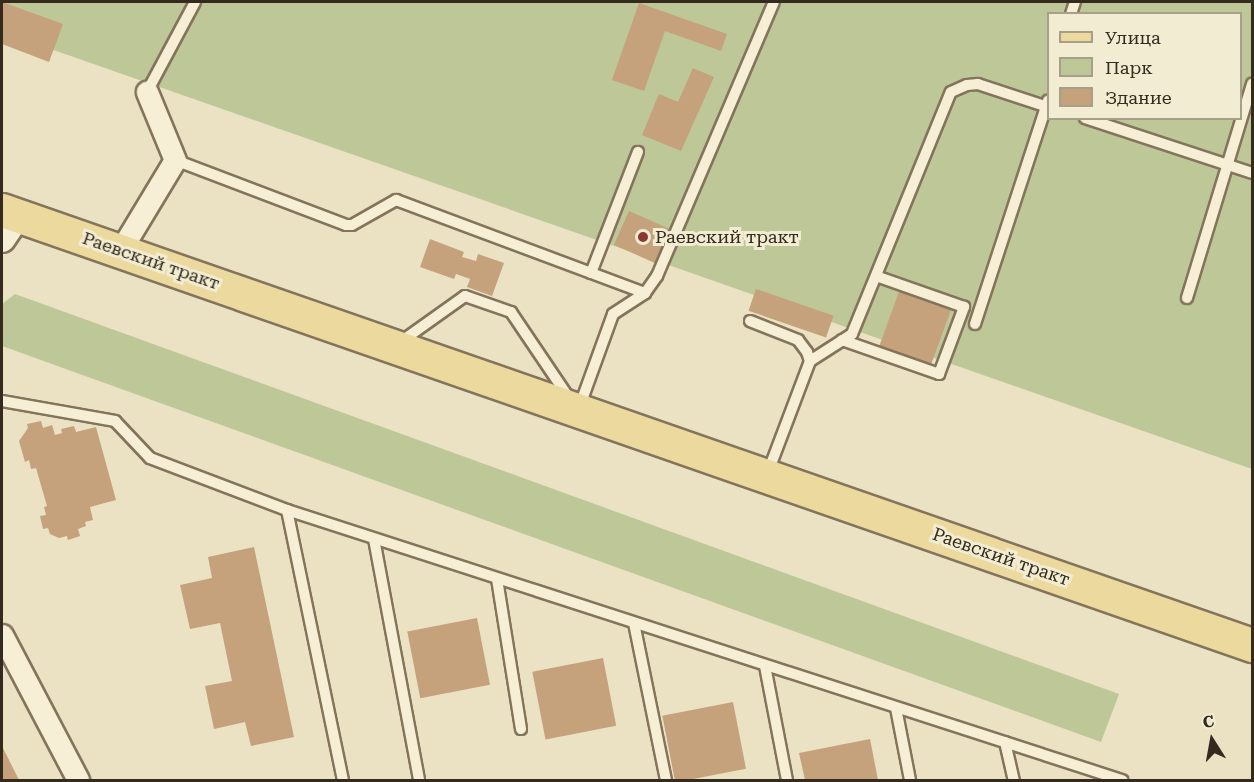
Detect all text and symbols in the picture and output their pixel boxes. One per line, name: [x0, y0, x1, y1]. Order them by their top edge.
legend: [1047, 12, 1242, 120]
text: Улица: [1105, 27, 1161, 48]
text: Парк: [1105, 57, 1153, 78]
text: Здание: [1105, 87, 1172, 108]
place label: Раевский тракт: [655, 226, 799, 248]
street label: Раевский тракт: [80, 227, 222, 295]
marker: Раевский тракт: [636, 230, 650, 244]
street label: Раевский тракт: [930, 523, 1072, 591]
north arrow: [1182, 710, 1242, 770]
text: С: [1201, 711, 1216, 732]

